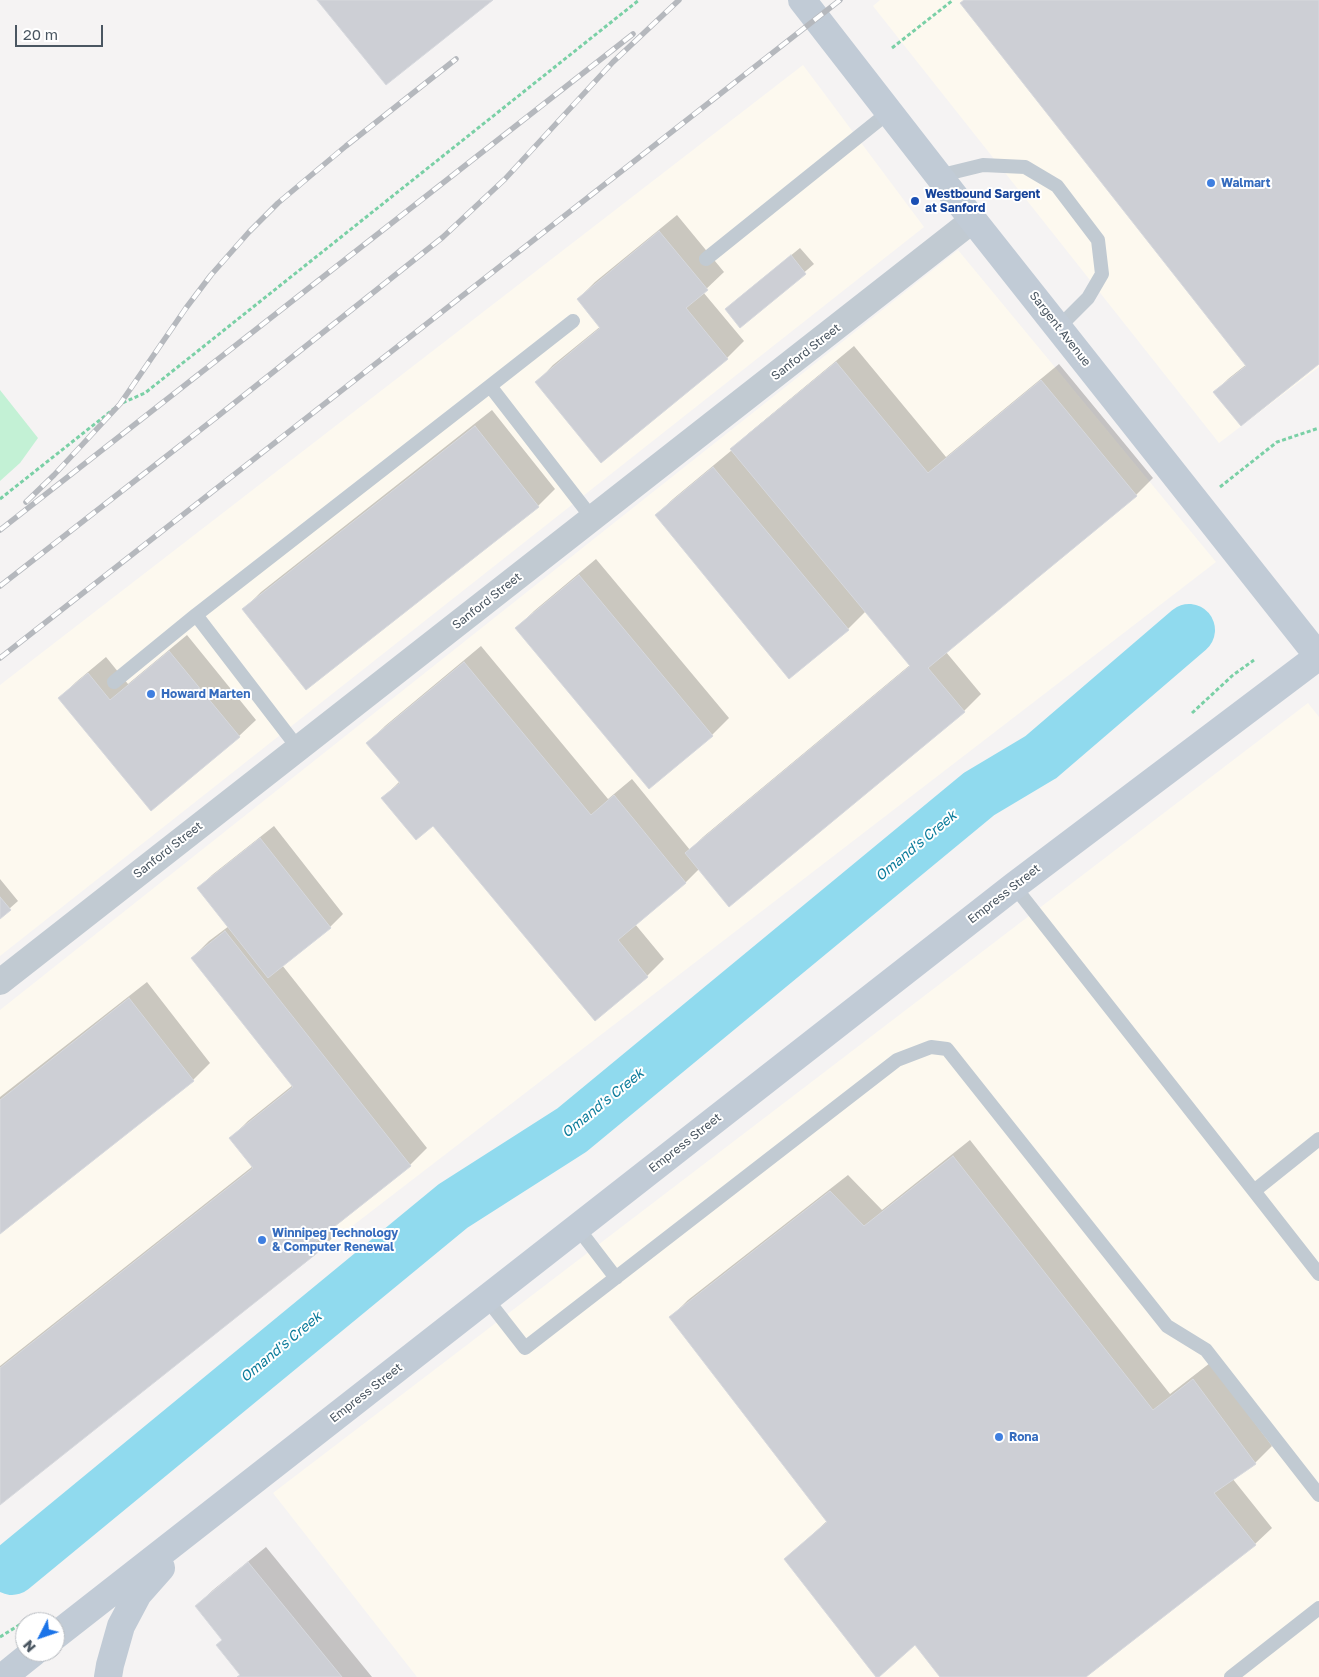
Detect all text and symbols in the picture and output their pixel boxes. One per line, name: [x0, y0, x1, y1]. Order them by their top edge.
scale bar: [18, 15, 105, 47]
text: 20 m: [23, 25, 58, 43]
place label: Walmart: [1221, 176, 1271, 190]
marker: Walmart: [1205, 177, 1217, 189]
place label: Westbound Sargent at Sanford: [925, 187, 1040, 215]
marker: Westbound Sargent at Sanford: [909, 195, 921, 207]
street label: Sargent Avenue: [1026, 289, 1094, 369]
street label: Sanford Street: [769, 321, 843, 383]
street label: Sanford Street: [450, 570, 524, 632]
place label: Howard Marten: [161, 687, 250, 701]
marker: Howard Marten: [145, 688, 157, 700]
water label: Omand's Creek: [872, 807, 960, 885]
street label: Sanford Street: [131, 819, 205, 881]
street label: Empress Street: [965, 861, 1043, 927]
water label: Omand's Creek: [559, 1065, 647, 1141]
street label: Empress Street: [646, 1110, 724, 1176]
place label: Winnipeg Technology & Computer Renewal: [272, 1226, 398, 1254]
marker: Winnipeg Technology & Computer Renewal: [256, 1234, 268, 1246]
water label: Omand's Creek: [237, 1308, 325, 1386]
street label: Empress Street: [327, 1360, 405, 1426]
place label: Rona: [1009, 1430, 1039, 1444]
marker: Rona: [993, 1431, 1005, 1443]
north arrow: [15, 1612, 65, 1662]
text: N: [19, 1637, 39, 1656]

